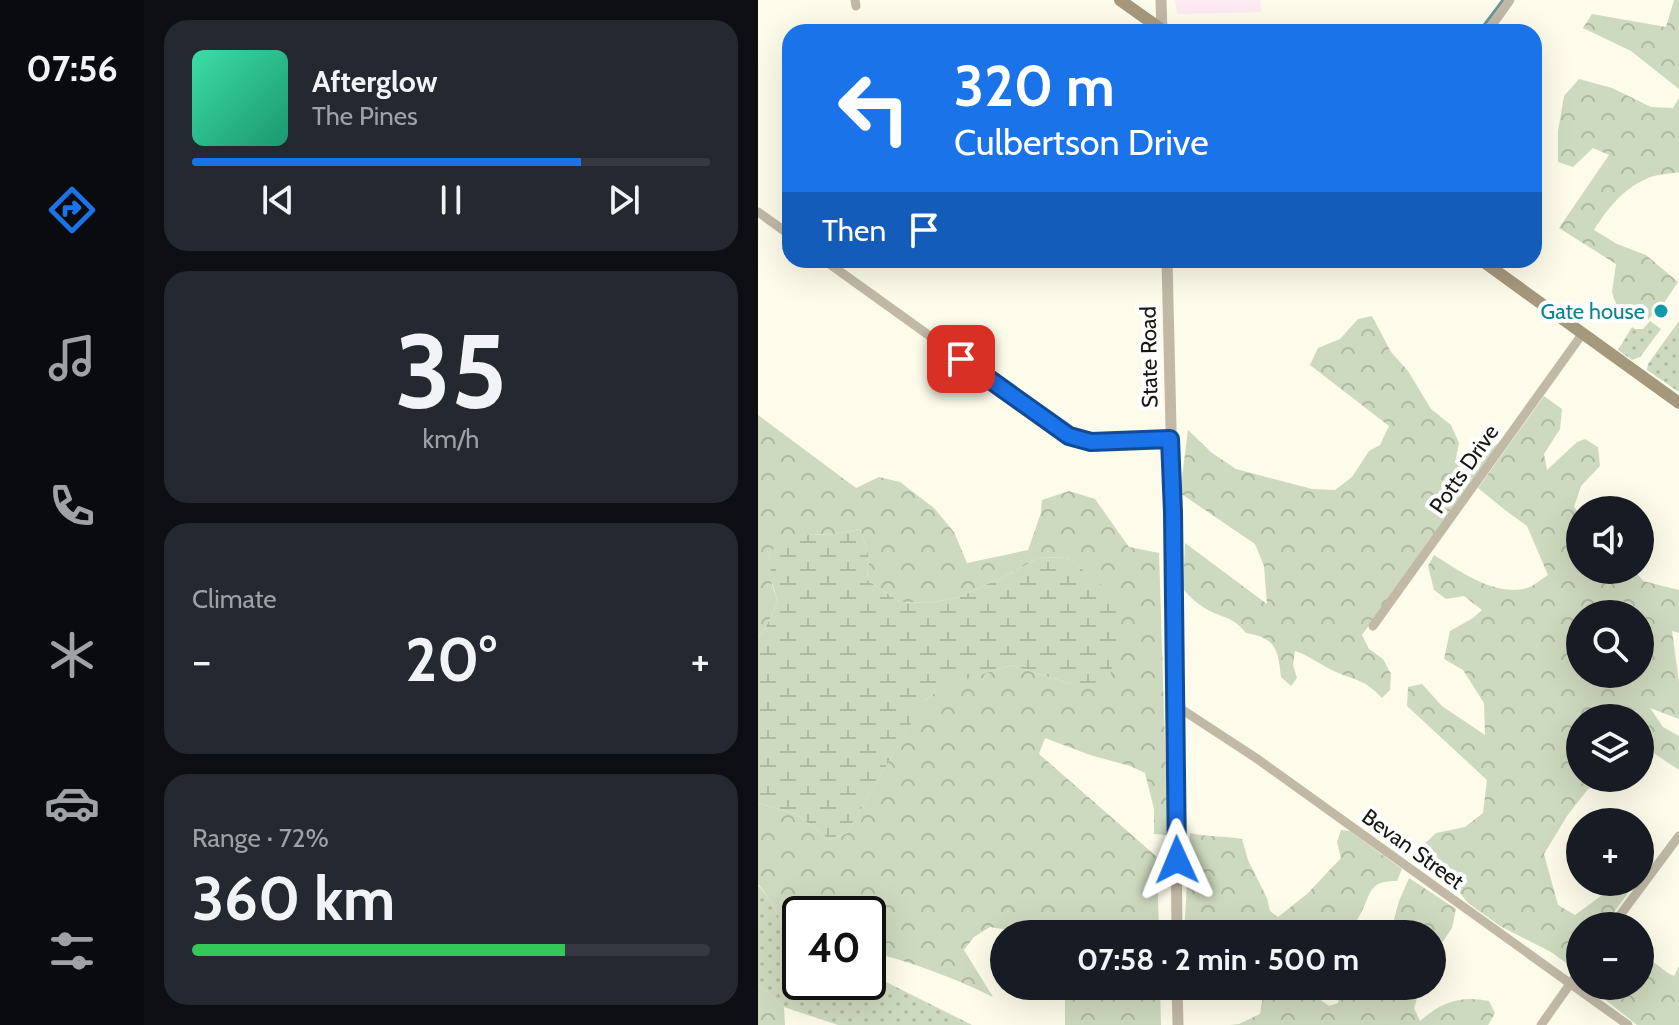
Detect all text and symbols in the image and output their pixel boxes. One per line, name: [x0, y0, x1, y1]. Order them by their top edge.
text: 07:56: [26, 46, 118, 90]
text: 320 m: [954, 52, 1115, 120]
icon: left: [822, 56, 926, 160]
text: Afterglow: [312, 63, 438, 100]
text: The Pines: [312, 100, 418, 132]
text: Culbertson Drive: [954, 120, 1209, 164]
icon: previous: [256, 178, 300, 222]
icon: pause: [429, 178, 473, 222]
icon: next: [602, 178, 646, 222]
icon: directions: [44, 182, 100, 238]
icon: arrive: [902, 208, 946, 252]
text: Then: [822, 212, 886, 249]
place label: Gate house: [1540, 298, 1645, 325]
marker: Gate house: [1652, 302, 1670, 320]
street label: State Road: [1135, 306, 1163, 408]
text: 35: [395, 308, 507, 434]
pin: [927, 325, 995, 393]
icon: music: [44, 330, 100, 386]
icon: arrive: [939, 337, 983, 381]
street label: Potts Drive: [1424, 419, 1504, 519]
text: km/h: [423, 423, 479, 455]
icon: phone: [44, 478, 100, 534]
map controls: [1566, 496, 1654, 1000]
button: sound: [1566, 496, 1654, 584]
text: Climate: [192, 583, 277, 615]
button: search: [1566, 600, 1654, 688]
text: 20°: [405, 623, 497, 696]
icon: climate: [44, 627, 100, 683]
text: −: [192, 634, 211, 687]
text: +: [691, 634, 710, 687]
button: layers: [1566, 704, 1654, 792]
icon: car: [44, 775, 100, 831]
street label: Bevan Street: [1357, 803, 1470, 895]
button: +: [1566, 808, 1654, 896]
position arrow: [1135, 818, 1219, 902]
text: Range · 72%: [192, 822, 329, 854]
text: 360 km: [192, 862, 395, 935]
speed limit sign: 40: [782, 896, 886, 1000]
button: −: [1566, 912, 1654, 1000]
icon: filters: [44, 923, 100, 979]
text: 07:58 · 2 min · 500 m: [1077, 941, 1359, 978]

